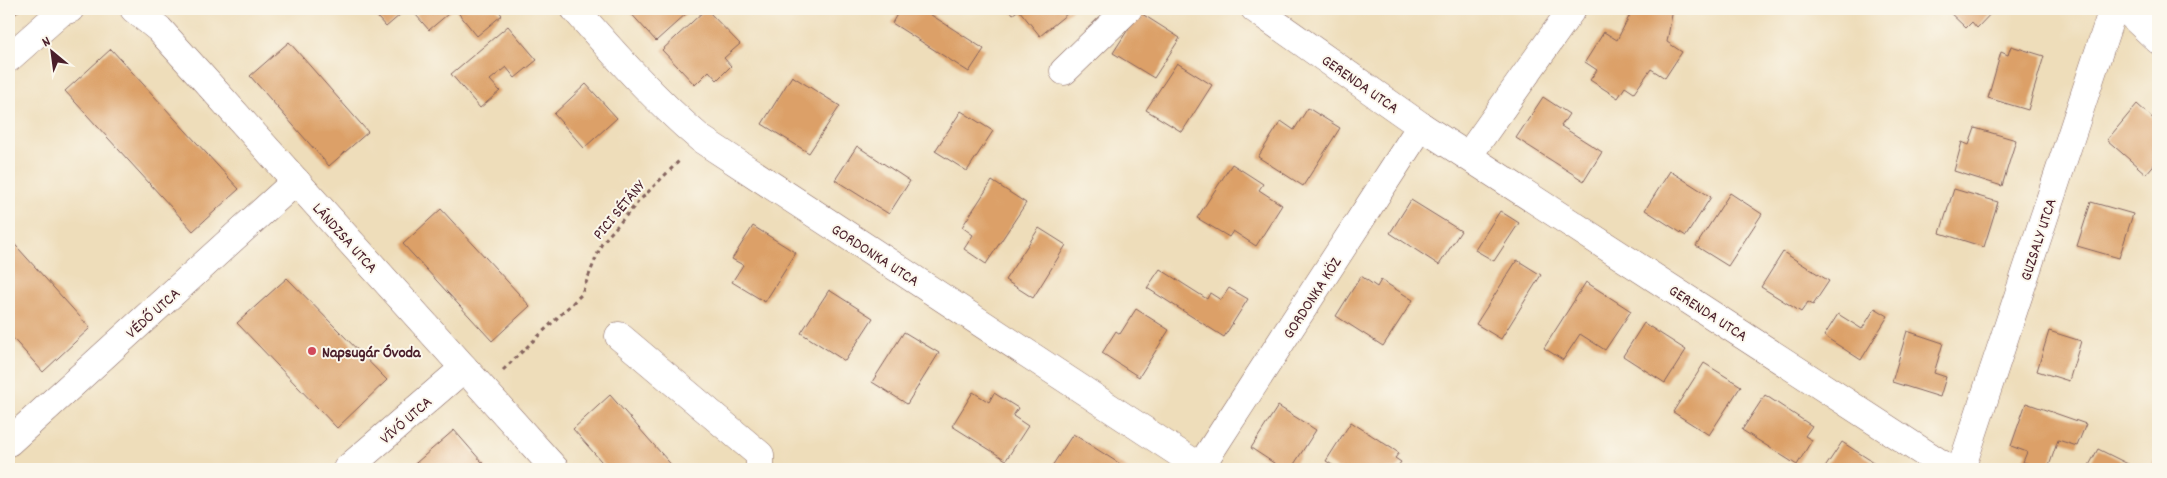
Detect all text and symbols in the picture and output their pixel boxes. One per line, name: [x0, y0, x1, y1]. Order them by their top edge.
north arrow: [28, 28, 78, 78]
text: N: [39, 32, 55, 53]
street label: GERENDA UTCA: [1316, 50, 1403, 120]
street label: PICI SÉTÁNY: [588, 175, 652, 245]
street label: GUZSALY UTCA: [2015, 195, 2064, 284]
street label: LÁNDZSA UTCA: [306, 198, 382, 279]
street label: GORDONKA UTCA: [826, 219, 923, 293]
street label: GORDONKA KÖZ: [1278, 253, 1348, 344]
street label: GERENDA UTCA: [1664, 280, 1752, 348]
street label: VÉDŐ UTCA: [121, 283, 186, 345]
place label: Napsugár Óvoda: [322, 342, 422, 365]
marker: Napsugár Óvoda: [306, 345, 318, 357]
street label: VÍVÓ UTCA: [375, 391, 438, 450]

